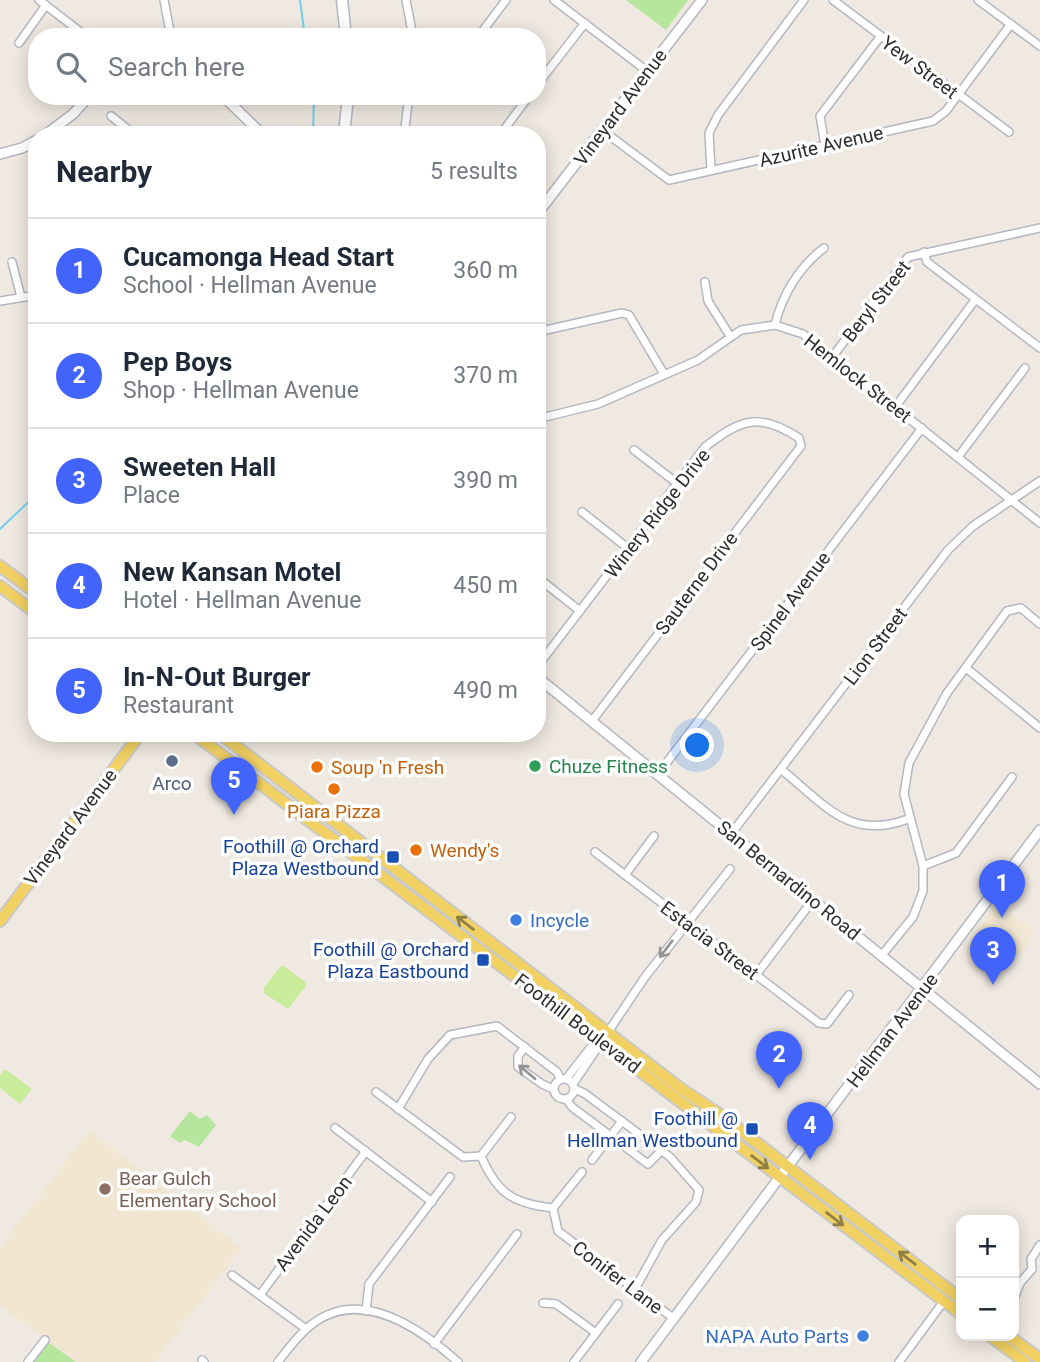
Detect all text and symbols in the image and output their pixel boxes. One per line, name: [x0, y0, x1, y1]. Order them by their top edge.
search box: [28, 28, 546, 105]
street label: Yew Street: [877, 31, 963, 104]
street label: Vineyard Avenue: [569, 44, 672, 170]
icon: search: [52, 48, 90, 86]
text: Search here: [108, 52, 245, 82]
street label: Azurite Avenue: [757, 121, 885, 172]
text: Nearby: [56, 154, 152, 189]
text: 5 results: [430, 158, 518, 185]
text: Cucamonga Head Start: [123, 242, 394, 272]
street label: Beryl Street: [837, 256, 915, 347]
text: 1: [72, 257, 86, 284]
text: 360 m: [453, 257, 518, 284]
text: School · Hellman Avenue: [123, 272, 377, 299]
street label: Hemlock Street: [799, 329, 916, 428]
text: Pep Boys: [123, 347, 232, 377]
text: 2: [72, 362, 86, 389]
text: 370 m: [453, 362, 518, 389]
text: Shop · Hellman Avenue: [123, 377, 359, 404]
street label: Winery Ridge Drive: [600, 444, 715, 582]
text: Sweeten Hall: [123, 452, 276, 482]
text: 3: [72, 467, 86, 494]
text: 390 m: [453, 467, 518, 494]
text: Place: [123, 482, 180, 509]
street label: Sauterne Drive: [650, 527, 743, 639]
street label: Spinel Avenue: [746, 547, 835, 656]
text: New Kansan Motel: [123, 557, 341, 587]
text: 4: [72, 572, 86, 599]
text: 450 m: [453, 572, 518, 599]
text: Hotel · Hellman Avenue: [123, 587, 361, 614]
street label: Lion Street: [839, 603, 912, 690]
text: In-N-Out Burger: [123, 662, 311, 692]
text: 5: [72, 677, 86, 704]
text: 490 m: [453, 677, 518, 704]
text: Restaurant: [123, 692, 234, 719]
your location: [680, 728, 714, 762]
marker: Arco: [164, 753, 180, 769]
place label: Chuze Fitness: [549, 755, 668, 778]
place label: Soup 'n Fresh: [331, 756, 444, 779]
pin: 5: [211, 757, 257, 815]
marker: Chuze Fitness: [527, 758, 543, 774]
marker: Soup 'n Fresh: [309, 759, 325, 775]
street label: Vineyard Avenue: [19, 764, 122, 890]
place label: Arco: [152, 772, 192, 795]
marker: Piara Pizza: [326, 781, 342, 797]
place label: Piara Pizza: [287, 800, 381, 823]
street label: San Bernardino Road: [713, 816, 865, 945]
place label: Foothill @ Orchard Plaza Westbound: [223, 835, 379, 880]
place label: Wendy's: [430, 839, 499, 862]
marker: Wendy's: [408, 842, 424, 858]
marker: Foothill @ Orchard Plaza Westbound: [385, 849, 401, 865]
pin: 1: [979, 860, 1025, 918]
street label: Estacia Street: [656, 896, 763, 985]
place label: Incycle: [530, 909, 589, 932]
marker: Incycle: [508, 912, 524, 928]
one-way arrow: [456, 915, 475, 930]
pin: 3: [970, 927, 1016, 985]
place label: Foothill @ Orchard Plaza Eastbound: [313, 938, 469, 983]
one-way arrow: [658, 940, 673, 958]
marker: Foothill @ Orchard Plaza Eastbound: [475, 952, 491, 968]
street label: Foothill Boulevard: [510, 969, 645, 1078]
street label: Hellman Avenue: [842, 969, 943, 1092]
pin: 2: [756, 1031, 802, 1089]
one-way arrow: [518, 1064, 536, 1080]
pin: 4: [787, 1102, 833, 1160]
place label: Foothill @ Hellman Westbound: [567, 1107, 738, 1152]
marker: Foothill @ Hellman Westbound: [744, 1121, 760, 1137]
one-way arrow: [750, 1155, 769, 1169]
place label: Bear Gulch Elementary School: [119, 1167, 277, 1212]
street label: Avenida Leon: [270, 1171, 357, 1276]
marker: Bear Gulch Elementary School: [97, 1181, 113, 1197]
one-way arrow: [825, 1211, 843, 1226]
map controls: [956, 1215, 1019, 1341]
button: +: [956, 1215, 1019, 1278]
street label: Conifer Lane: [568, 1236, 667, 1319]
one-way arrow: [898, 1251, 917, 1265]
button: −: [956, 1278, 1019, 1341]
place label: NAPA Auto Parts: [706, 1325, 849, 1348]
marker: NAPA Auto Parts: [855, 1328, 871, 1344]

